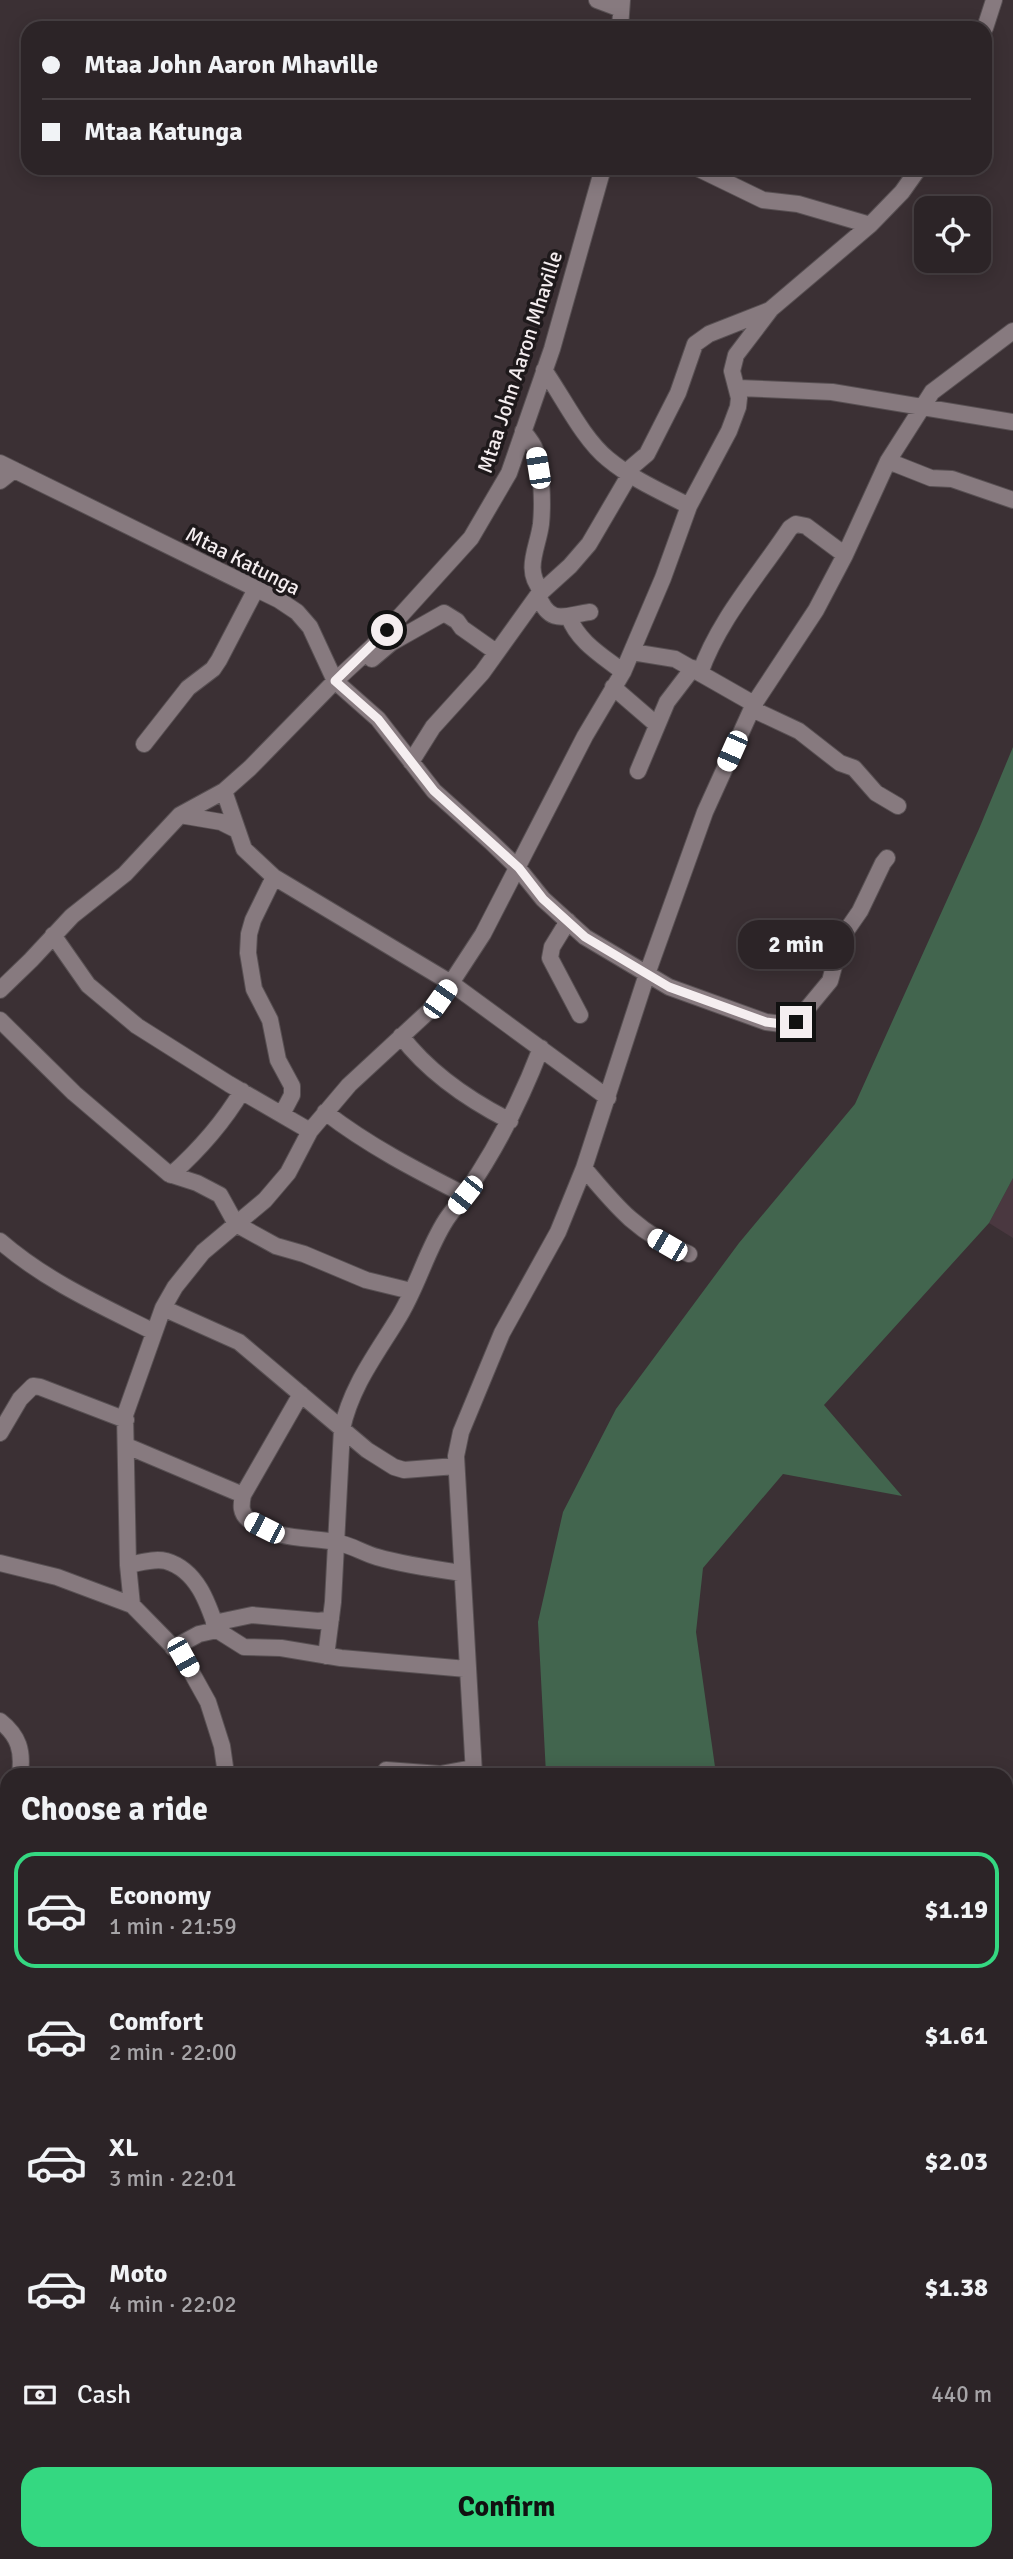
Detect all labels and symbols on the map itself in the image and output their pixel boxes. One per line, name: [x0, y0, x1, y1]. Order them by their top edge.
street label: Mtaa John Aaron Mhaville: [472, 248, 568, 476]
car: [525, 446, 552, 490]
street label: Mtaa Katunga: [181, 521, 305, 601]
route start: [371, 614, 403, 646]
car: [714, 728, 751, 774]
callout: 2 min: [738, 920, 854, 970]
car: [420, 976, 461, 1022]
route end: [780, 1006, 812, 1038]
car: [444, 1172, 487, 1218]
car: [644, 1225, 691, 1265]
car: [241, 1509, 288, 1547]
car: [164, 1634, 203, 1680]

